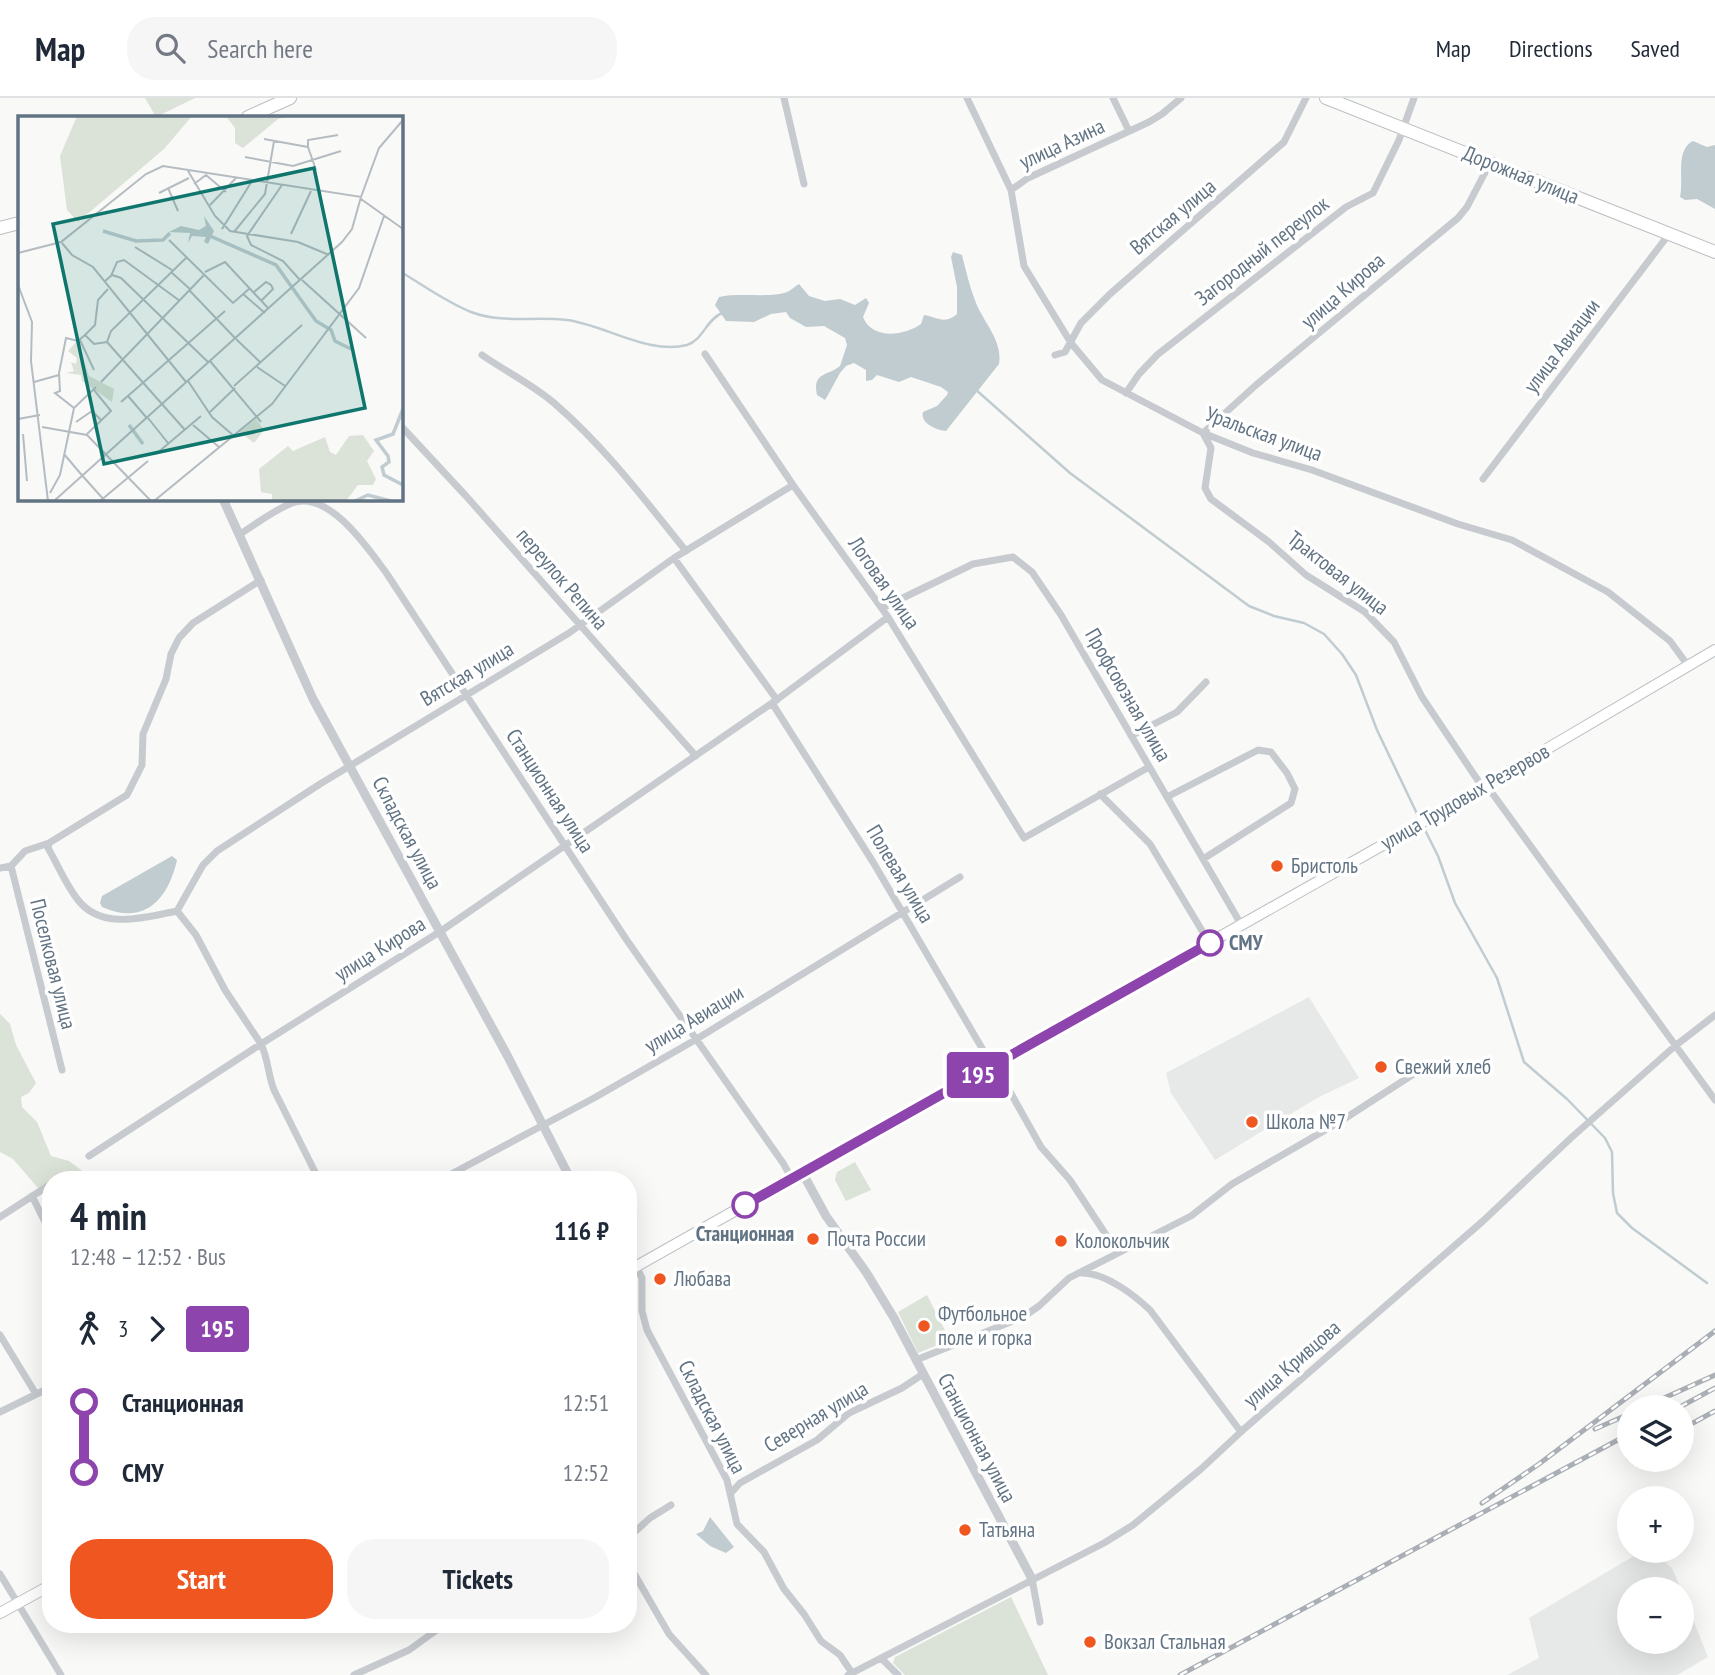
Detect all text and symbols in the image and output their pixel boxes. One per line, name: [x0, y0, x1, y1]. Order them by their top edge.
search box: [127, 17, 617, 80]
text: Map: [35, 27, 85, 70]
icon: search: [151, 29, 189, 67]
text: Search here: [207, 32, 313, 65]
text: Map: [1436, 33, 1471, 64]
text: Directions: [1509, 33, 1593, 64]
text: Saved: [1631, 33, 1680, 64]
street label: улица Азина: [1015, 112, 1109, 175]
inset map: [18, 116, 402, 500]
street label: Дорожная улица: [1459, 139, 1583, 210]
street label: Вятская улица: [1124, 173, 1221, 260]
street label: Загородный переулок: [1189, 190, 1334, 311]
street label: улица Кирова: [1295, 247, 1390, 334]
street label: улица Авиации: [1518, 293, 1606, 398]
street label: Уральская улица: [1202, 400, 1326, 467]
street label: переулок Репина: [511, 522, 614, 635]
street label: Трактовая улица: [1282, 525, 1394, 621]
street label: Логовая улица: [842, 530, 926, 634]
street label: Профсоюзная улица: [1079, 623, 1178, 766]
street label: Вятская улица: [415, 635, 518, 712]
street label: Станционная улица: [500, 724, 601, 858]
street label: улица Трудовых Резервов: [1376, 737, 1554, 856]
street label: Складская улица: [366, 772, 448, 894]
street label: Полевая улица: [861, 820, 940, 928]
place label: Бристоль: [1291, 852, 1358, 879]
marker: Бристоль: [1269, 858, 1285, 874]
street label: Поселковая улица: [24, 896, 83, 1032]
street label: улица Кирова: [329, 910, 430, 987]
place label: СМУ: [1229, 929, 1264, 956]
marker: СМУ: [1197, 930, 1223, 956]
street label: улица Авиации: [639, 978, 748, 1059]
line badge: 195: [938, 1052, 1018, 1098]
place label: Свежий хлеб: [1395, 1053, 1491, 1080]
text: 195: [961, 1059, 995, 1090]
marker: Свежий хлеб: [1373, 1059, 1389, 1075]
place label: Школа №7: [1266, 1108, 1346, 1135]
marker: Школа №7: [1244, 1114, 1260, 1130]
text: 4 min: [70, 1191, 147, 1240]
marker: Станционная: [732, 1192, 758, 1218]
text: 116 ₽: [554, 1214, 609, 1247]
place label: Станционная: [696, 1220, 794, 1247]
place label: Почта России: [827, 1225, 926, 1252]
place label: Колокольчик: [1075, 1227, 1170, 1254]
marker: Почта России: [805, 1231, 821, 1247]
marker: Колокольчик: [1053, 1233, 1069, 1249]
text: 12:48 – 12:52 · Bus: [70, 1242, 226, 1271]
place label: Любава: [673, 1265, 731, 1292]
marker: Любава: [652, 1271, 668, 1287]
place label: Футбольное поле и горка: [938, 1300, 1032, 1351]
icon: walk: [70, 1310, 108, 1348]
icon: forward: [138, 1310, 176, 1348]
text: 195: [200, 1313, 235, 1344]
text: 3: [118, 1314, 128, 1343]
street label: улица Кривцова: [1238, 1314, 1346, 1413]
marker: Футбольное поле и горка: [916, 1318, 932, 1334]
street label: Складская улица: [672, 1355, 753, 1478]
street label: Станционная улица: [932, 1369, 1023, 1507]
street label: Северная улица: [759, 1375, 873, 1458]
text: Станционная: [122, 1386, 244, 1419]
text: 12:51: [563, 1388, 609, 1417]
map controls: [1617, 1395, 1694, 1654]
button: layers: [1617, 1395, 1694, 1472]
text: СМУ: [122, 1456, 164, 1489]
text: 12:52: [563, 1458, 609, 1487]
button: +: [1617, 1486, 1694, 1563]
place label: Татьяна: [979, 1516, 1035, 1543]
marker: Татьяна: [957, 1522, 973, 1538]
button: Start: [70, 1539, 333, 1619]
button: Tickets: [347, 1539, 609, 1619]
button: −: [1617, 1577, 1694, 1654]
place label: Вокзал Стальная: [1104, 1628, 1226, 1655]
marker: Вокзал Стальная: [1082, 1634, 1098, 1650]

